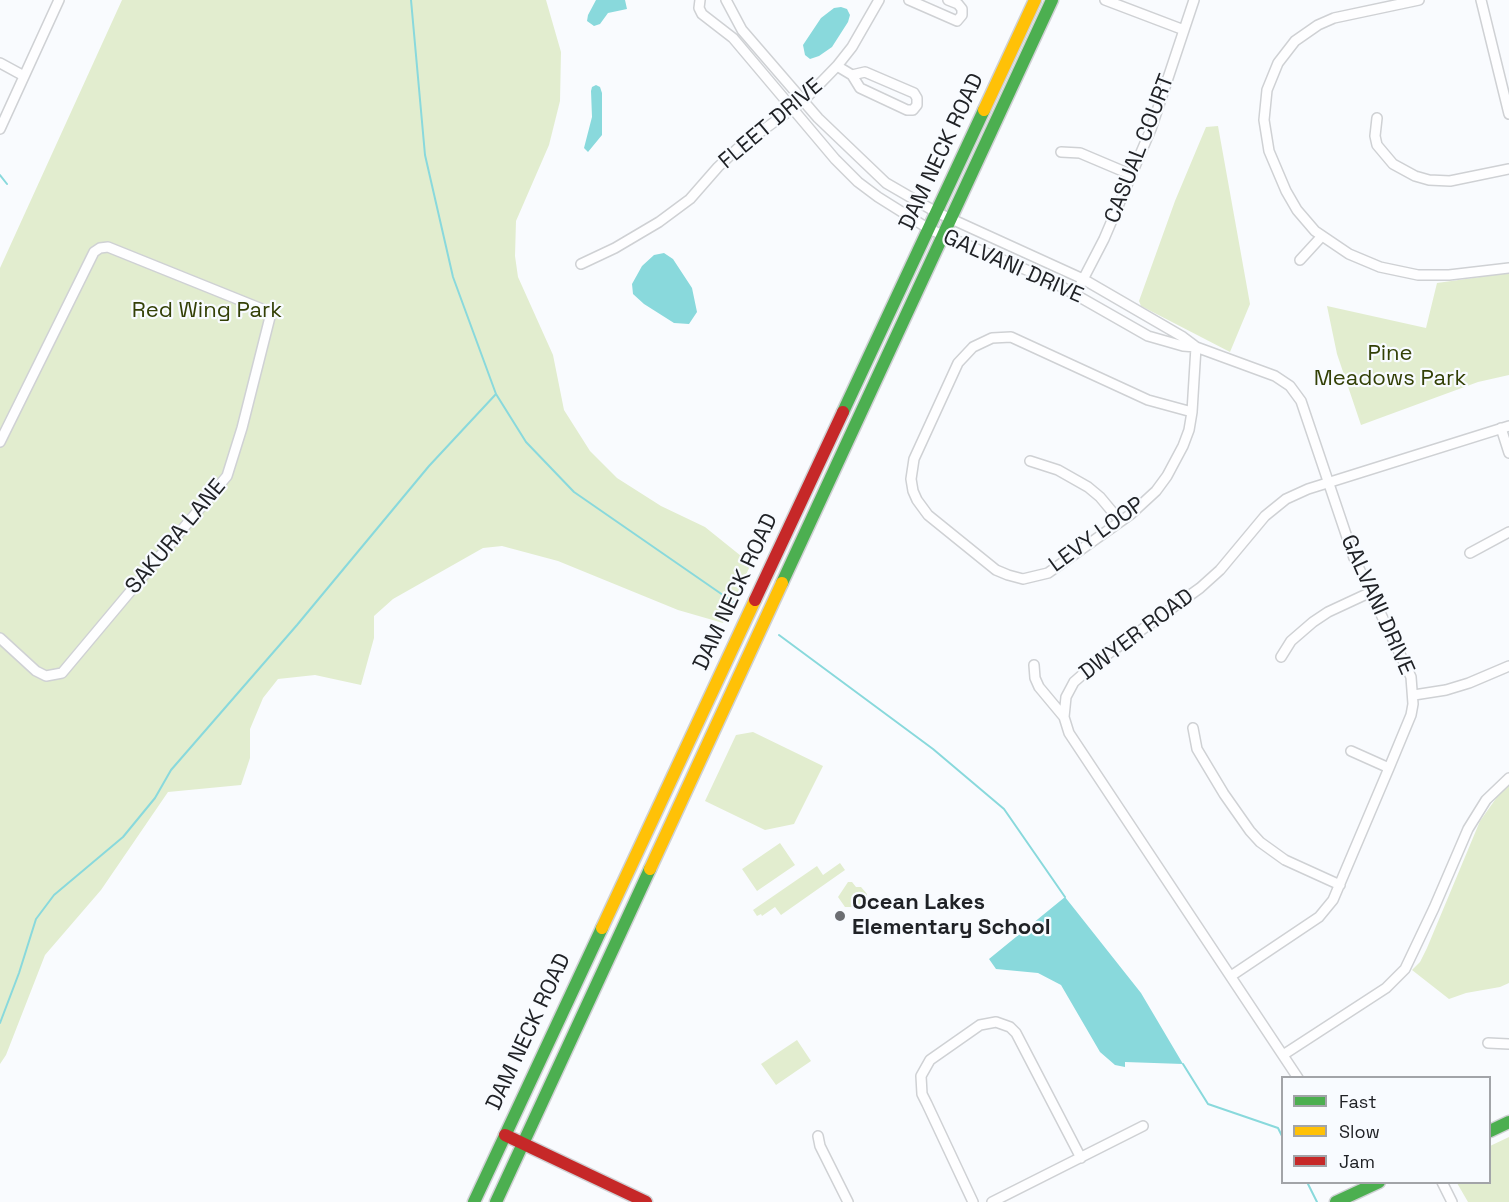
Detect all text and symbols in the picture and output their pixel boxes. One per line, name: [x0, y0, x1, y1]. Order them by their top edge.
street label: DAM NECK ROAD: [894, 69, 990, 235]
street label: CASUAL COURT: [1100, 71, 1180, 227]
street label: FLEET DRIVE: [714, 73, 828, 175]
street label: GALVANI DRIVE: [939, 224, 1087, 310]
park label: Red Wing Park: [132, 298, 282, 324]
park label: Pine Meadows Park: [1314, 341, 1466, 392]
street label: SAKURA LANE: [120, 474, 232, 600]
street label: LEVY LOOP: [1044, 492, 1150, 578]
street label: DAM NECK ROAD: [688, 509, 784, 675]
street label: GALVANI DRIVE: [1334, 531, 1420, 679]
street label: DWYER ROAD: [1075, 584, 1199, 686]
place label: Ocean Lakes Elementary School: [852, 890, 1051, 942]
marker: Ocean Lakes Elementary School: [833, 909, 847, 923]
street label: DAM NECK ROAD: [481, 949, 577, 1115]
legend: [1281, 1076, 1491, 1184]
text: Fast: [1339, 1090, 1376, 1113]
text: Slow: [1339, 1120, 1380, 1143]
text: Jam: [1339, 1150, 1375, 1173]

